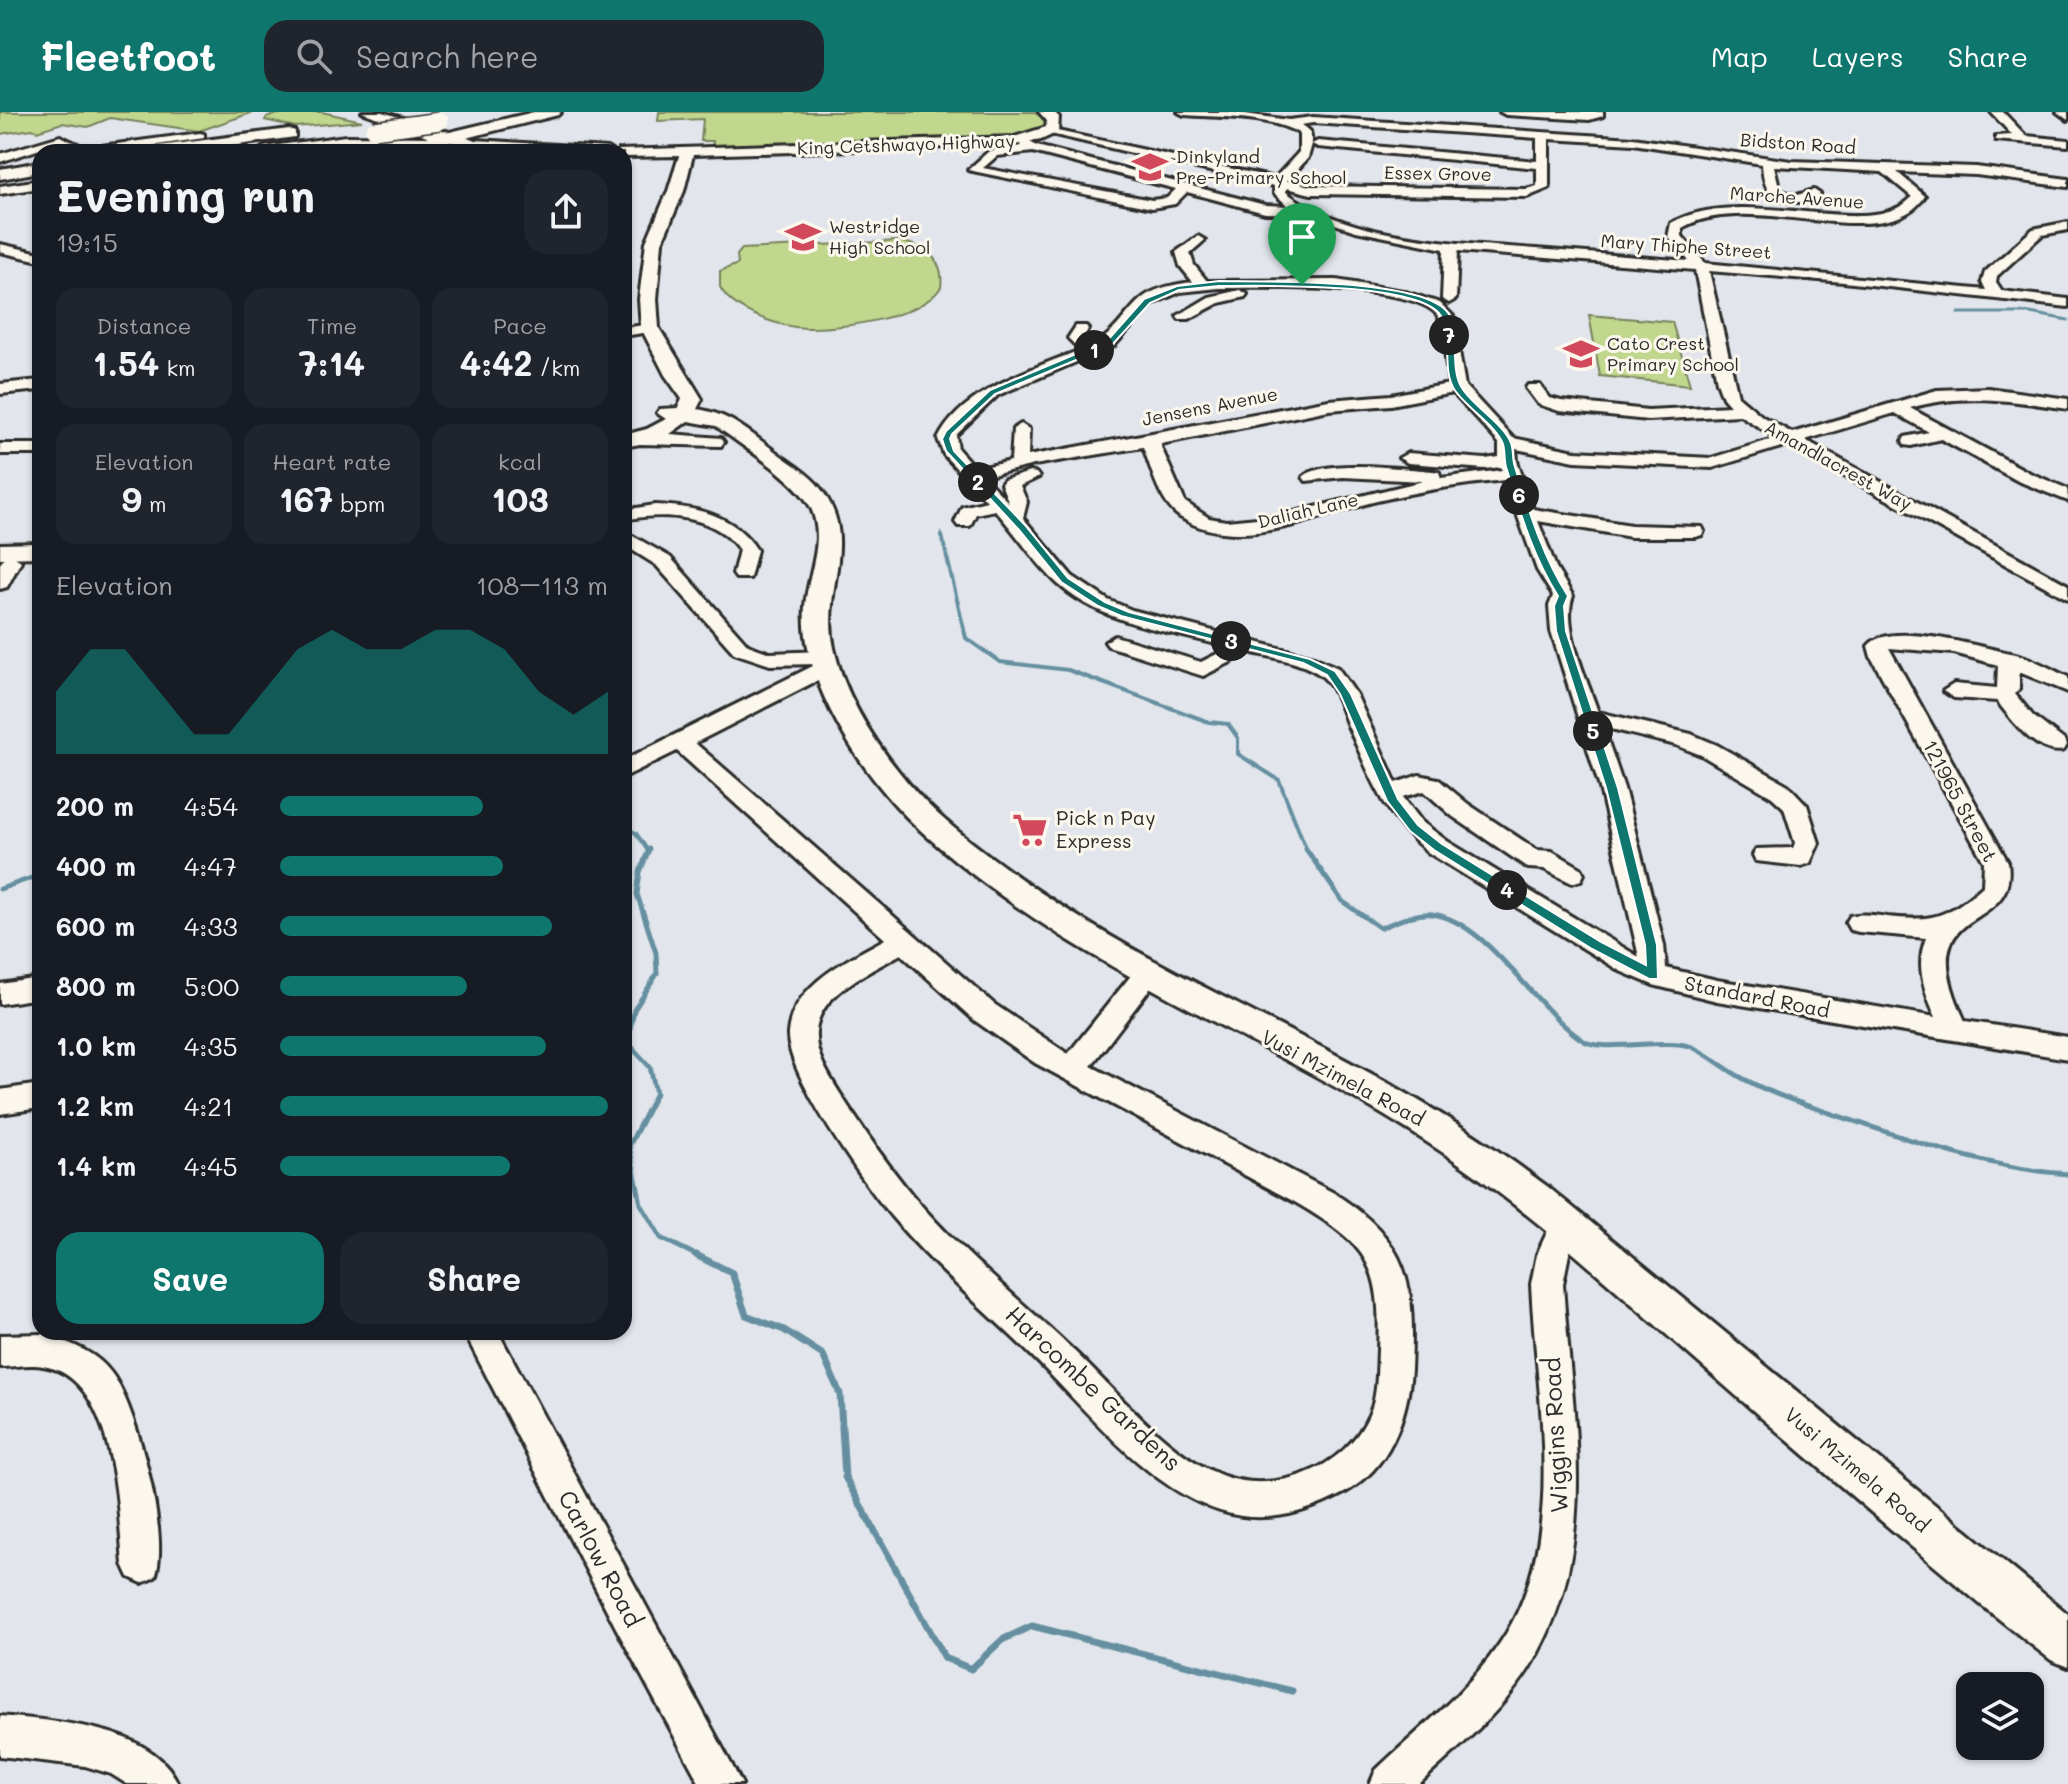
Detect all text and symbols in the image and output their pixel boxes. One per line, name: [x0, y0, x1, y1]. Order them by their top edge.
search box: [264, 20, 824, 92]
text: Fleetfoot: [40, 31, 216, 81]
icon: search: [292, 34, 336, 78]
text: Search here: [356, 36, 539, 76]
text: Map: [1711, 38, 1768, 74]
text: Layers: [1812, 38, 1904, 74]
text: Share: [1948, 38, 2028, 74]
street label: Bidston Road: [1739, 127, 1857, 159]
street label: King Cetshwayo Highway: [797, 128, 1015, 160]
place label: Dinkyland Pre-Primary School: [1176, 144, 1347, 189]
school or university icon: Dinkyland Pre-Primary School: [1131, 148, 1169, 186]
street label: Essex Grove: [1384, 160, 1492, 186]
text: Evening run: [56, 166, 315, 223]
button: share: [524, 170, 608, 254]
street label: Marche Avenue: [1729, 180, 1865, 214]
pin: [1268, 203, 1336, 285]
place label: Westridge High School: [829, 214, 930, 259]
icon: arrive: [1280, 215, 1324, 259]
school or university icon: Westridge High School: [784, 218, 822, 256]
text: 19:15: [56, 225, 118, 259]
street label: Mary Thiphe Street: [1600, 228, 1772, 264]
text: Distance: [97, 311, 191, 340]
text: Time: [307, 311, 357, 340]
text: Pace: [493, 311, 547, 340]
pin: 7: [1429, 315, 1469, 355]
text: 7: [1443, 320, 1455, 349]
pin: 1: [1074, 330, 1114, 370]
place label: Cato Crest Primary School: [1607, 331, 1739, 376]
text: 1: [1089, 335, 1099, 364]
school or university icon: Cato Crest Primary School: [1562, 335, 1600, 373]
text: 1.54: [92, 340, 159, 385]
text: 7:14: [299, 340, 365, 385]
text: 4:42: [460, 340, 533, 385]
text: km: [159, 353, 196, 382]
text: /km: [533, 353, 580, 382]
street label: Jensens Avenue: [1140, 381, 1280, 431]
street label: Amandlacrest Way: [1761, 415, 1916, 516]
text: Elevation: [95, 447, 193, 476]
text: Heart rate: [273, 447, 391, 476]
text: kcal: [498, 447, 542, 476]
pin: 2: [958, 462, 998, 502]
text: 2: [972, 467, 984, 496]
pin: 6: [1499, 475, 1539, 515]
text: 9: [121, 476, 142, 521]
text: 167: [279, 476, 333, 521]
text: 103: [491, 476, 549, 521]
text: 6: [1512, 480, 1526, 509]
street label: Daliah Lane: [1255, 487, 1360, 533]
text: m: [142, 489, 167, 518]
text: bpm: [333, 489, 385, 518]
text: Elevation: [56, 568, 173, 602]
text: 108–113 m: [476, 568, 608, 602]
pin: 3: [1211, 621, 1251, 661]
text: 3: [1224, 626, 1238, 655]
pin: 5: [1573, 711, 1613, 751]
text: 5: [1587, 716, 1599, 745]
street label: 121965 Street: [1918, 735, 2004, 866]
text: 200 m: [56, 789, 134, 823]
text: 4:54: [184, 789, 238, 823]
place label: Pick n Pay Express: [1056, 804, 1156, 853]
supermarket icon: Pick n Pay Express: [1011, 811, 1049, 849]
text: 400 m: [56, 849, 136, 883]
text: 4:47: [184, 849, 237, 883]
pin: 4: [1487, 870, 1527, 910]
text: 4: [1500, 875, 1514, 904]
text: 600 m: [56, 909, 135, 943]
text: 4:33: [184, 909, 238, 943]
text: 800 m: [56, 969, 136, 1003]
text: 5:00: [184, 969, 239, 1003]
street label: Standard Road: [1682, 969, 1832, 1023]
street label: Vusi Mzimela Road: [1257, 1023, 1430, 1131]
text: 1.0 km: [56, 1029, 136, 1063]
text: 4:35: [184, 1029, 238, 1063]
text: 1.2 km: [56, 1089, 134, 1123]
text: 4:21: [184, 1089, 233, 1123]
text: 1.4 km: [56, 1149, 136, 1183]
text: 4:45: [184, 1149, 238, 1183]
button: Save: [56, 1232, 324, 1324]
button: Share: [340, 1232, 608, 1324]
street label: Harcombe Gardens: [1000, 1298, 1188, 1477]
street label: Wiggins Road: [1535, 1356, 1574, 1514]
street label: Vusi Mzimela Road: [1780, 1401, 1935, 1537]
street label: Carlow Road: [552, 1485, 650, 1632]
map controls: [1956, 1672, 2044, 1760]
button: layers: [1956, 1672, 2044, 1760]

